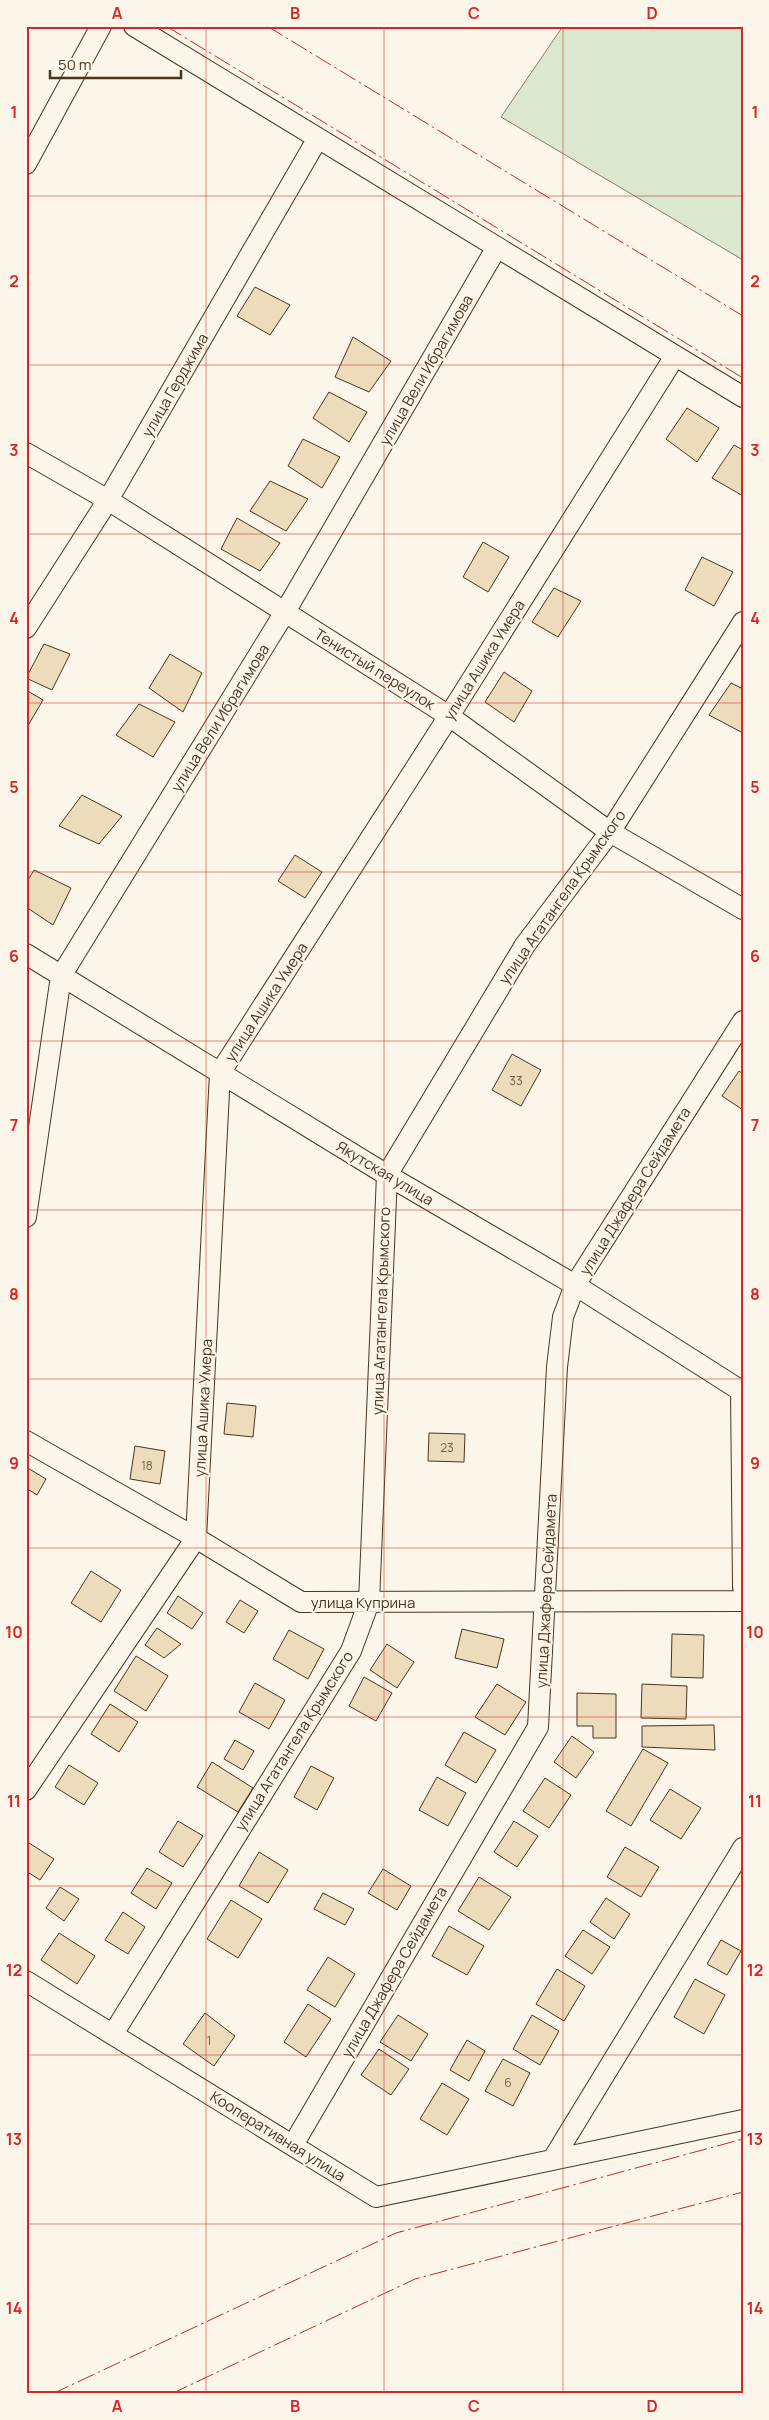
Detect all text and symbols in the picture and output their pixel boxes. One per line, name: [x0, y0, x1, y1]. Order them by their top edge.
text: A: [112, 2, 123, 24]
text: B: [290, 2, 300, 24]
text: C: [468, 2, 480, 24]
text: D: [646, 2, 658, 24]
scale bar: [50, 48, 181, 80]
text: 50 m: [58, 54, 92, 75]
text: 1: [10, 101, 18, 123]
text: 1: [751, 101, 759, 123]
text: 2: [9, 270, 19, 292]
text: 2: [750, 270, 760, 292]
street label: улица Вели Ибрагимова: [374, 291, 478, 449]
street label: улица Герджима: [137, 329, 213, 441]
text: 3: [9, 439, 19, 461]
text: 3: [750, 439, 760, 461]
street label: улица Ашика Умера: [438, 596, 530, 724]
text: 4: [9, 607, 19, 629]
text: 4: [750, 607, 760, 629]
street label: Тенистый переулок: [311, 623, 440, 715]
street label: улица Вели Ибрагимова: [166, 640, 274, 796]
text: 5: [9, 776, 19, 798]
text: 5: [750, 776, 760, 798]
street label: улица Агатангела Крымского: [494, 806, 630, 988]
street label: улица Ашика Умера: [219, 938, 313, 1066]
text: 6: [9, 945, 19, 967]
text: 6: [750, 945, 760, 967]
house number: 33: [509, 1072, 523, 1089]
street label: улица Джафера Сейдамета: [574, 1103, 696, 1279]
text: 7: [10, 1114, 18, 1136]
text: 7: [751, 1114, 759, 1136]
street label: Якутская улица: [332, 1136, 438, 1210]
street label: улица Агатангела Крымского: [367, 1206, 395, 1416]
text: 8: [9, 1283, 19, 1305]
text: 8: [750, 1283, 760, 1305]
street label: улица Ашика Умера: [189, 1338, 217, 1478]
house number: 23: [440, 1439, 454, 1456]
text: 9: [9, 1452, 19, 1474]
text: 9: [750, 1452, 760, 1474]
house number: 18: [141, 1457, 153, 1474]
street label: улица Джафера Сейдамета: [530, 1493, 562, 1689]
street label: улица Куприна: [311, 1592, 415, 1613]
text: 10: [5, 1621, 23, 1643]
text: 10: [746, 1621, 764, 1643]
street label: улица Агатангела Крымского: [230, 1647, 358, 1835]
text: 11: [7, 1790, 21, 1812]
text: 11: [748, 1790, 762, 1812]
street label: улица Джафера Сейдамета: [336, 1882, 452, 2062]
text: 12: [6, 1959, 22, 1981]
text: 12: [747, 1959, 763, 1981]
house number: 1: [207, 2032, 211, 2049]
house number: 6: [504, 2074, 512, 2091]
street label: Кооперативная улица: [206, 2086, 350, 2186]
text: 13: [6, 2128, 22, 2150]
text: 13: [747, 2128, 763, 2150]
text: 14: [6, 2297, 22, 2319]
text: 14: [747, 2297, 763, 2319]
text: A: [112, 2395, 123, 2417]
text: B: [290, 2395, 300, 2417]
text: C: [468, 2395, 480, 2417]
text: D: [646, 2395, 658, 2417]

